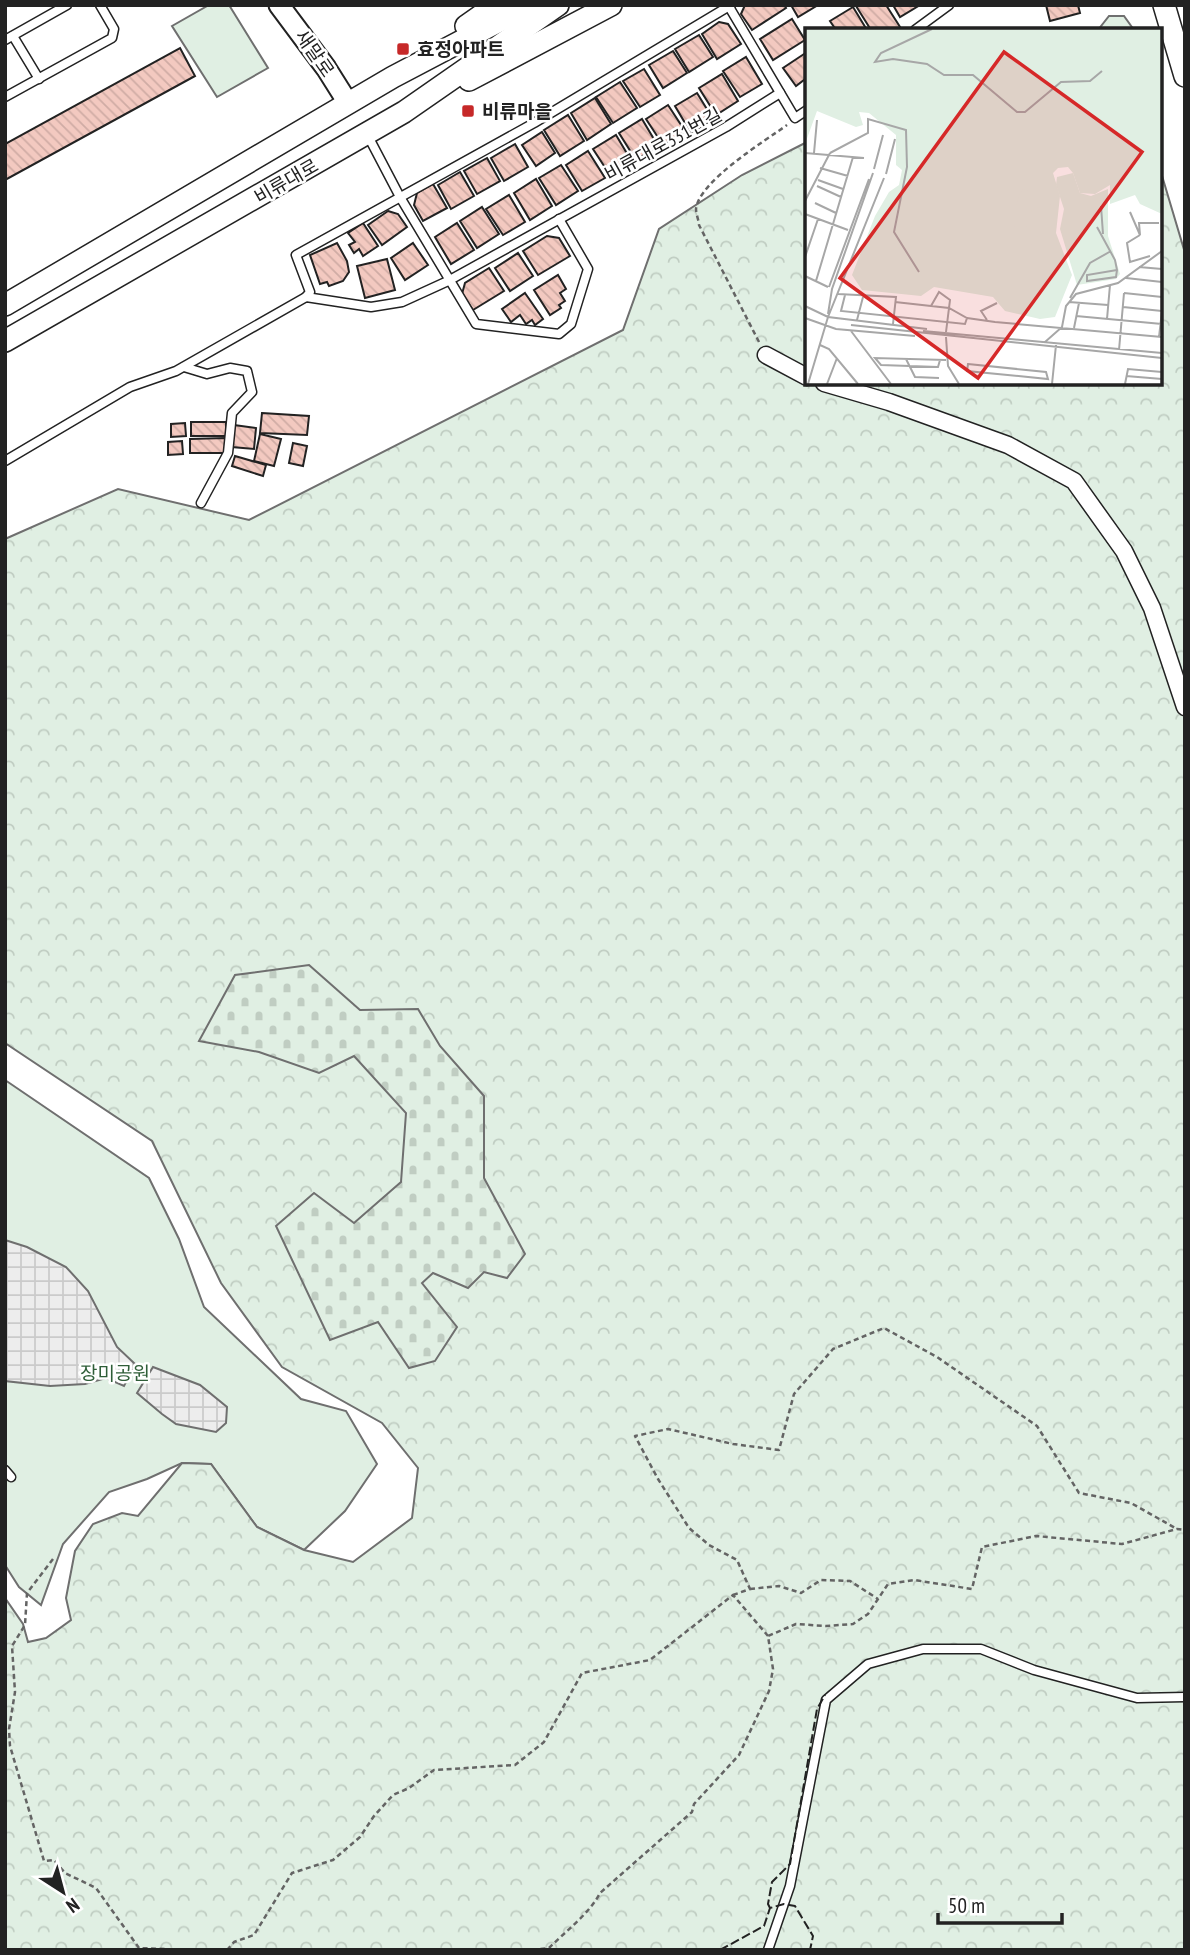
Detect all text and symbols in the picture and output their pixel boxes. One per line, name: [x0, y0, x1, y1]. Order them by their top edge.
street label: 새말로: [290, 25, 340, 81]
inset map: [805, 28, 1162, 385]
place label: 효정아파트: [417, 37, 504, 61]
marker: 효정아파트: [395, 41, 411, 57]
place label: 비류마을: [482, 99, 552, 123]
street label: 비류대로331번길: [600, 102, 726, 186]
marker: 비류마을: [460, 103, 476, 119]
street label: 비류대로: [250, 153, 322, 209]
park label: 장미공원: [80, 1361, 150, 1385]
north arrow: [28, 1857, 98, 1927]
scale bar: [938, 1882, 1062, 1926]
text: 50 m: [948, 1892, 985, 1919]
text: N: [62, 1893, 84, 1918]

